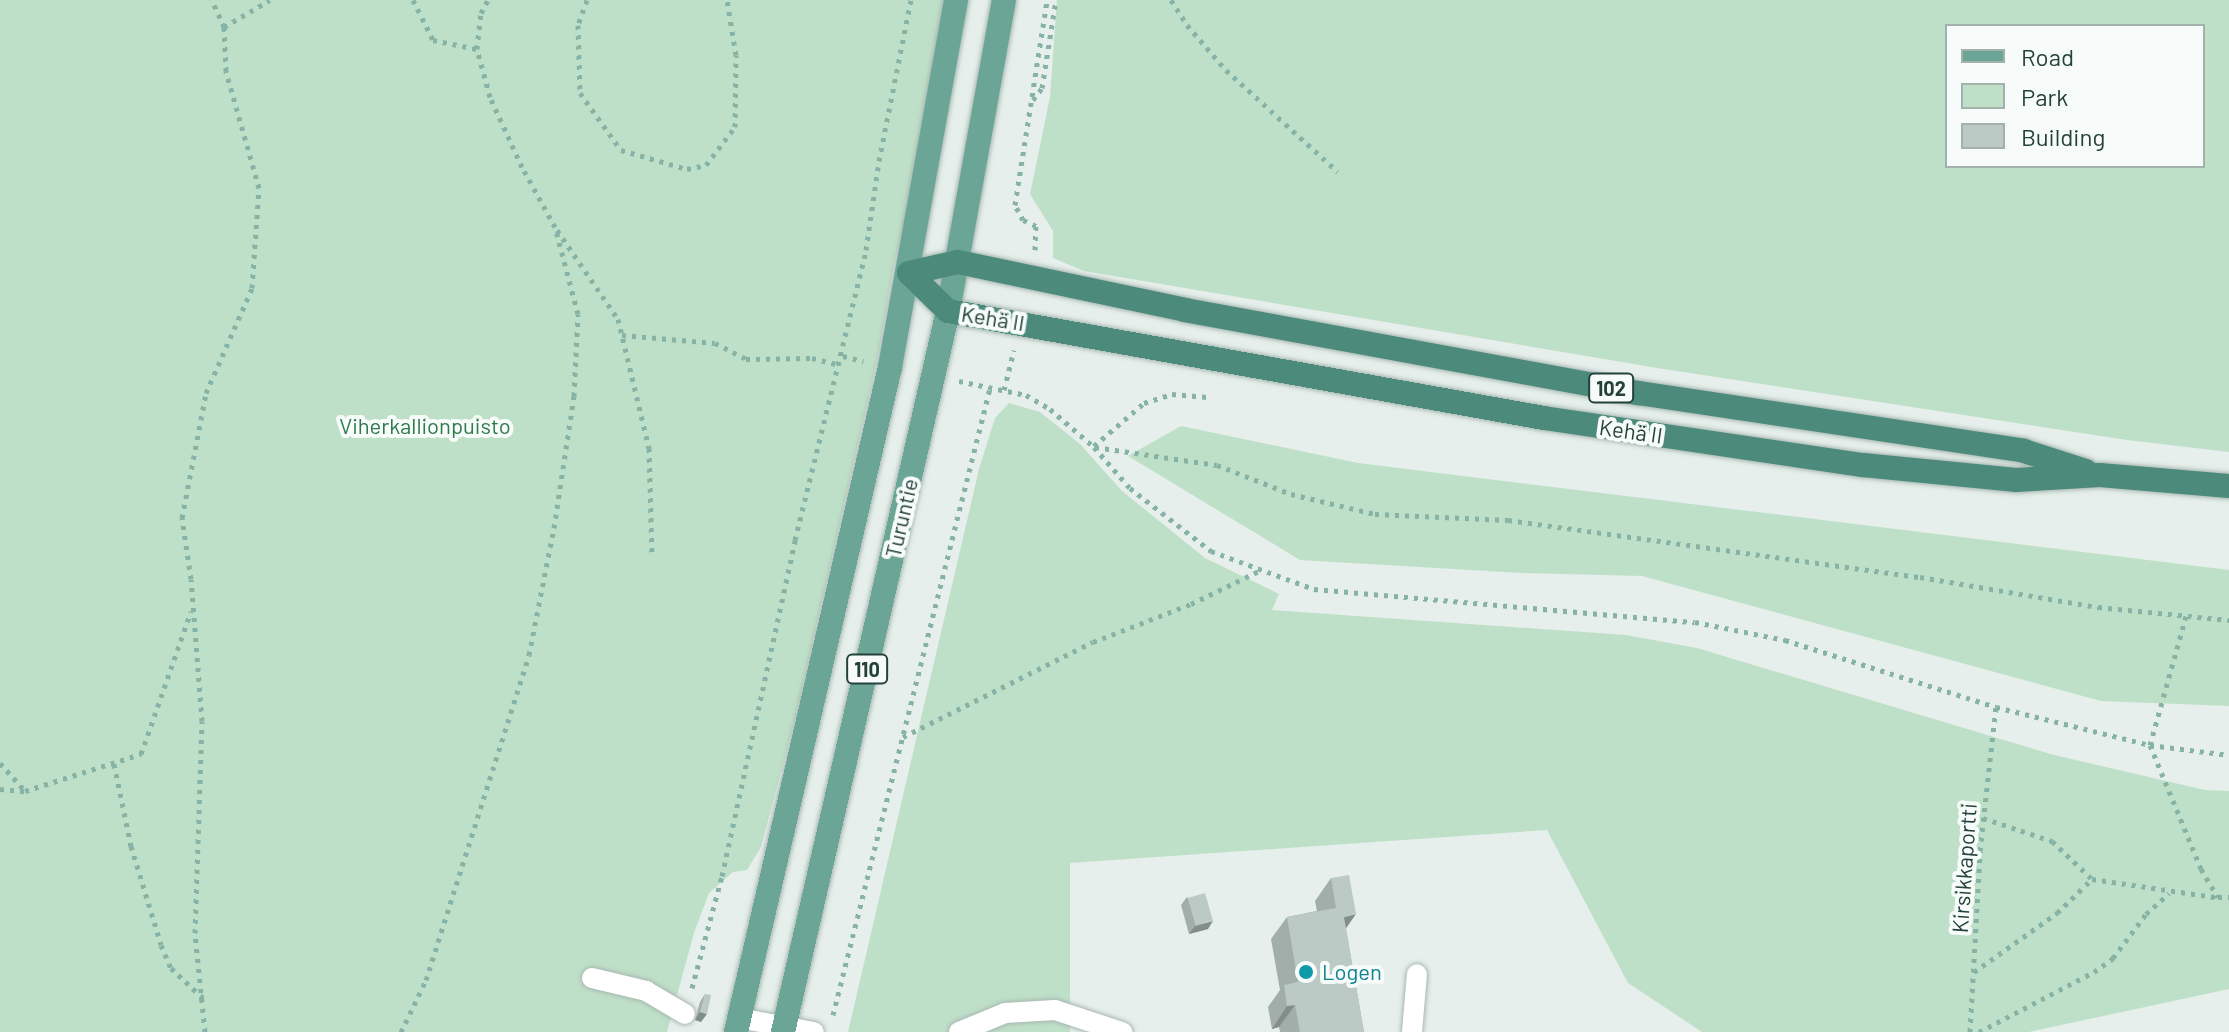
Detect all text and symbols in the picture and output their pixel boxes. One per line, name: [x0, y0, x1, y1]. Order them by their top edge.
legend: [1945, 24, 2205, 168]
text: Road: [2021, 42, 2074, 71]
text: Park: [2021, 82, 2068, 111]
text: Building: [2021, 122, 2105, 151]
street label: Kehä II: [959, 300, 1027, 336]
road number: 102: [1587, 372, 1635, 404]
park label: Viherkallionpuisto: [339, 413, 511, 439]
street label: Kehä II: [1598, 413, 1664, 449]
street label: Turuntie: [879, 476, 923, 560]
road number: 110: [845, 653, 889, 685]
street label: Kirsikkaportti: [1946, 802, 1982, 934]
place label: Logen: [1322, 959, 1382, 985]
marker: Logen: [1297, 963, 1315, 981]

